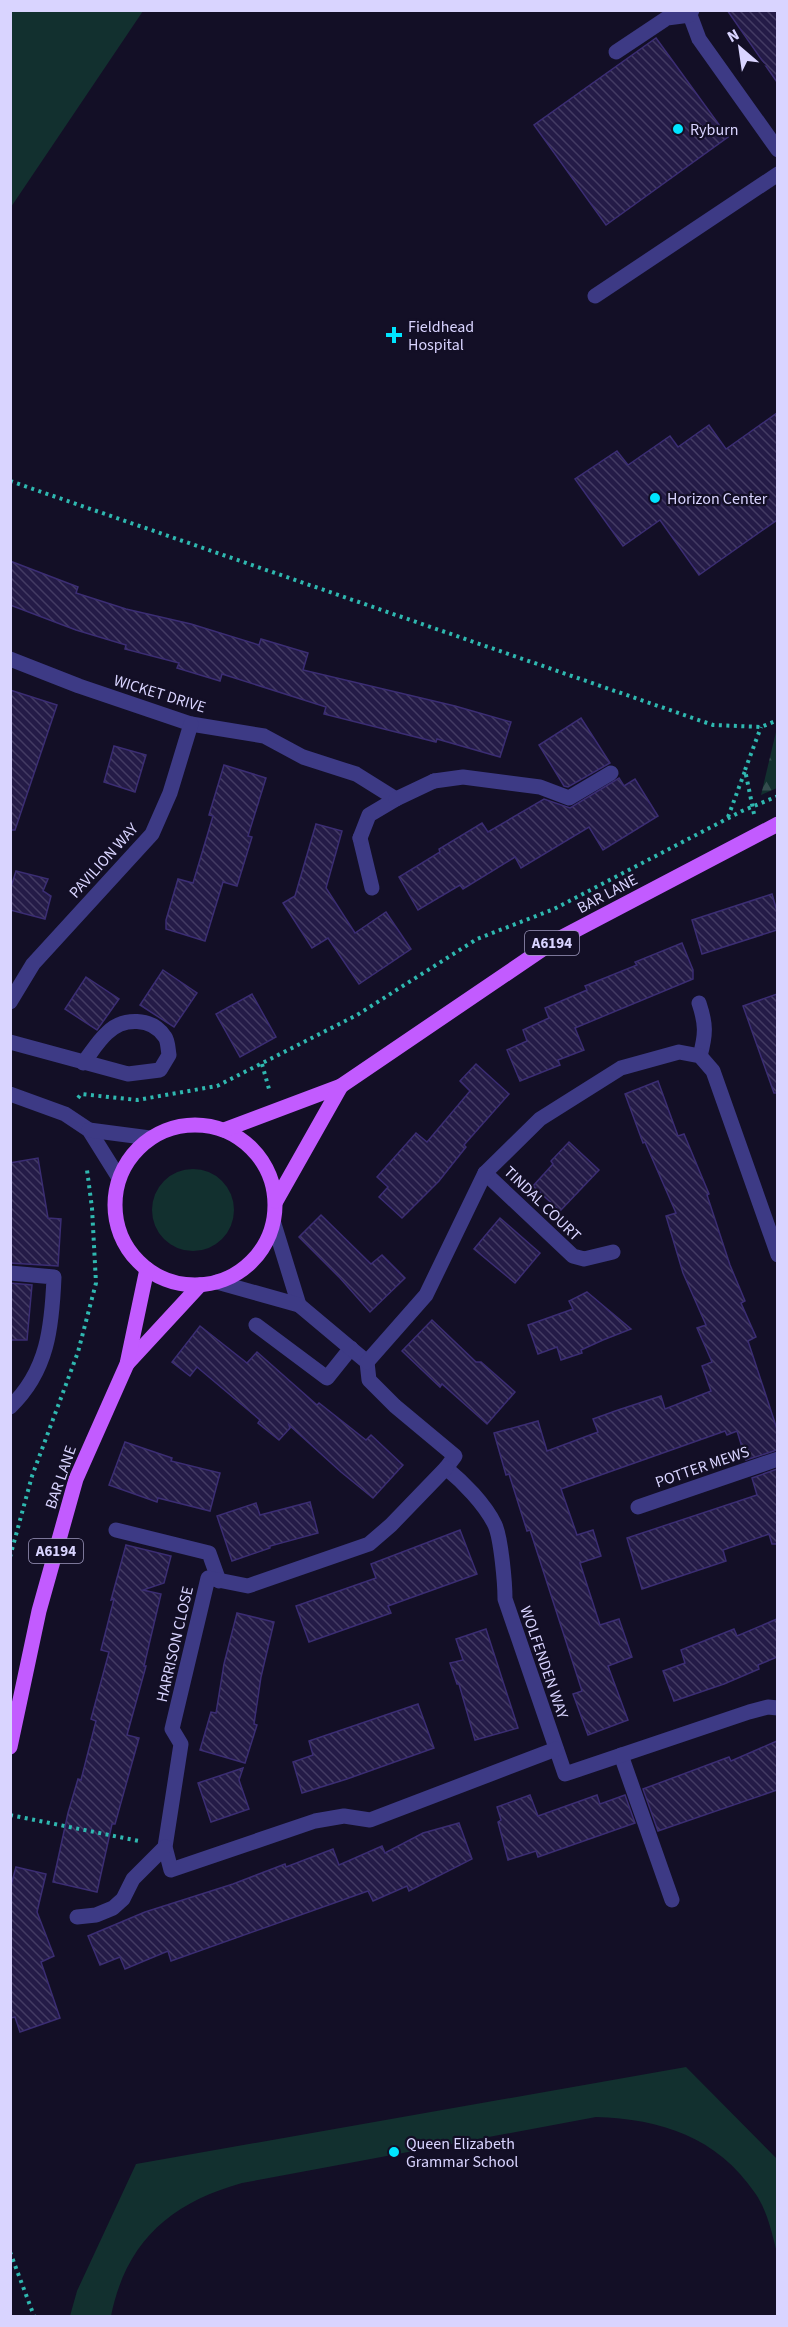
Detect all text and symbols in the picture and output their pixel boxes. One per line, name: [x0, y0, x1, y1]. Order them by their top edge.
north arrow: [710, 18, 770, 78]
text: N: [723, 24, 743, 48]
place label: Ryburn: [690, 119, 738, 141]
marker: Ryburn: [671, 122, 685, 136]
place label: Fieldhead Hospital: [408, 316, 474, 356]
marker: Fieldhead Hospital: [385, 326, 403, 344]
place label: Horizon Center: [667, 488, 768, 510]
marker: Horizon Center: [648, 491, 662, 505]
street label: WICKET DRIVE: [111, 670, 208, 718]
street label: PAVILION WAY: [64, 818, 144, 903]
street label: BAR LANE: [573, 869, 642, 919]
road number: A6194: [525, 931, 579, 955]
street label: TINDAL COURT: [499, 1161, 586, 1247]
street label: POTTER MEWS: [652, 1441, 752, 1493]
street label: BAR LANE: [40, 1443, 82, 1512]
road number: A6194: [29, 1539, 83, 1563]
street label: HARRISON CLOSE: [151, 1584, 199, 1704]
street label: WOLFENDEN WAY: [514, 1603, 574, 1722]
place label: Queen Elizabeth Grammar School: [406, 2133, 518, 2173]
marker: Queen Elizabeth Grammar School: [387, 2145, 401, 2159]

